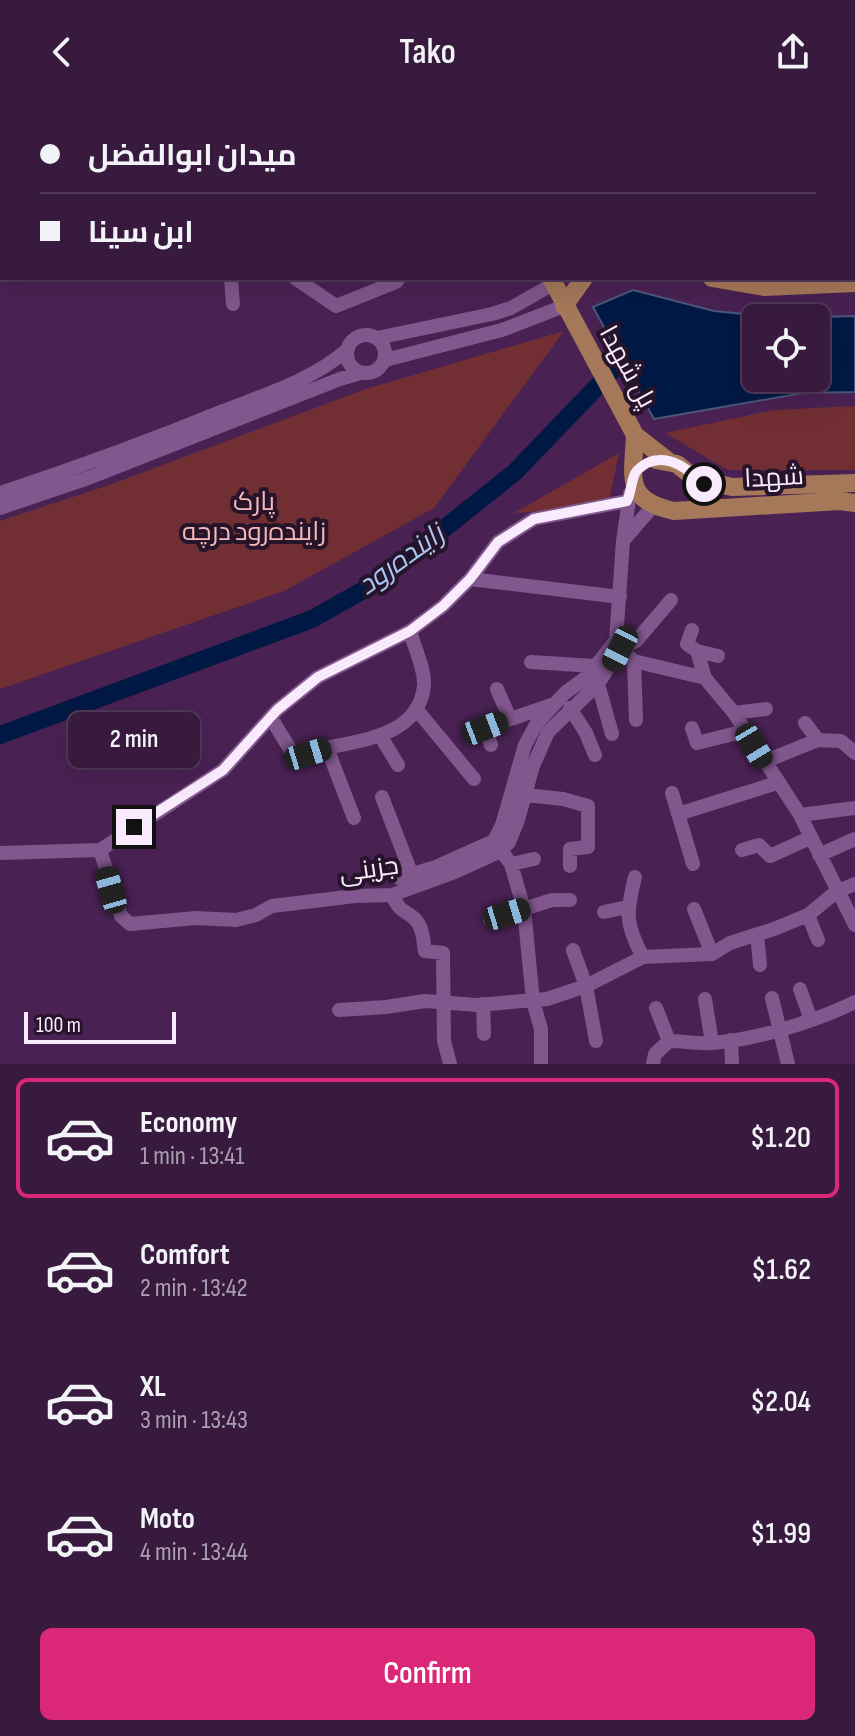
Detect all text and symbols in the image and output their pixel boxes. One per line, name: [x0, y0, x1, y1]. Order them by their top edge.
icon: back: [40, 30, 84, 74]
icon: share: [771, 30, 815, 74]
text: Tako: [399, 31, 456, 74]
text: میدان ابوالفضل: [88, 138, 297, 174]
text: ابن سینا: [88, 215, 194, 251]
map controls: [742, 304, 830, 392]
button: locate: [742, 304, 830, 392]
street label: پل شهدا: [592, 321, 662, 413]
street label: شهدا: [743, 461, 805, 495]
route start: [686, 466, 722, 502]
park label: پارک زاینده‌رود درچه: [182, 487, 326, 548]
water label: زاینده‌رود: [352, 516, 453, 602]
car: [598, 622, 642, 676]
car: [458, 708, 512, 748]
callout: 2 min: [68, 711, 200, 767]
car: [731, 719, 777, 773]
text: 2 min: [110, 724, 158, 755]
car: [282, 736, 334, 772]
route end: [116, 809, 152, 845]
street label: جزینی: [337, 850, 401, 890]
car: [93, 864, 129, 916]
car: [481, 896, 533, 932]
scale bar: [24, 1008, 176, 1044]
text: 100 m: [36, 1012, 81, 1039]
icon: car: [44, 1102, 116, 1174]
text: Economy: [140, 1105, 237, 1141]
text: $1.20: [750, 1120, 811, 1156]
text: 1 min · 13:41: [140, 1141, 244, 1172]
icon: car: [44, 1234, 116, 1306]
text: Comfort: [140, 1237, 230, 1273]
text: $1.62: [751, 1252, 811, 1288]
text: 2 min · 13:42: [140, 1273, 248, 1304]
icon: car: [44, 1366, 116, 1438]
text: XL: [140, 1369, 166, 1405]
text: $2.04: [750, 1384, 811, 1420]
text: 3 min · 13:43: [140, 1405, 248, 1436]
icon: car: [44, 1498, 116, 1570]
text: Moto: [140, 1501, 195, 1537]
text: $1.99: [750, 1516, 811, 1552]
text: 4 min · 13:44: [140, 1537, 248, 1568]
button: Confirm: [40, 1628, 815, 1720]

